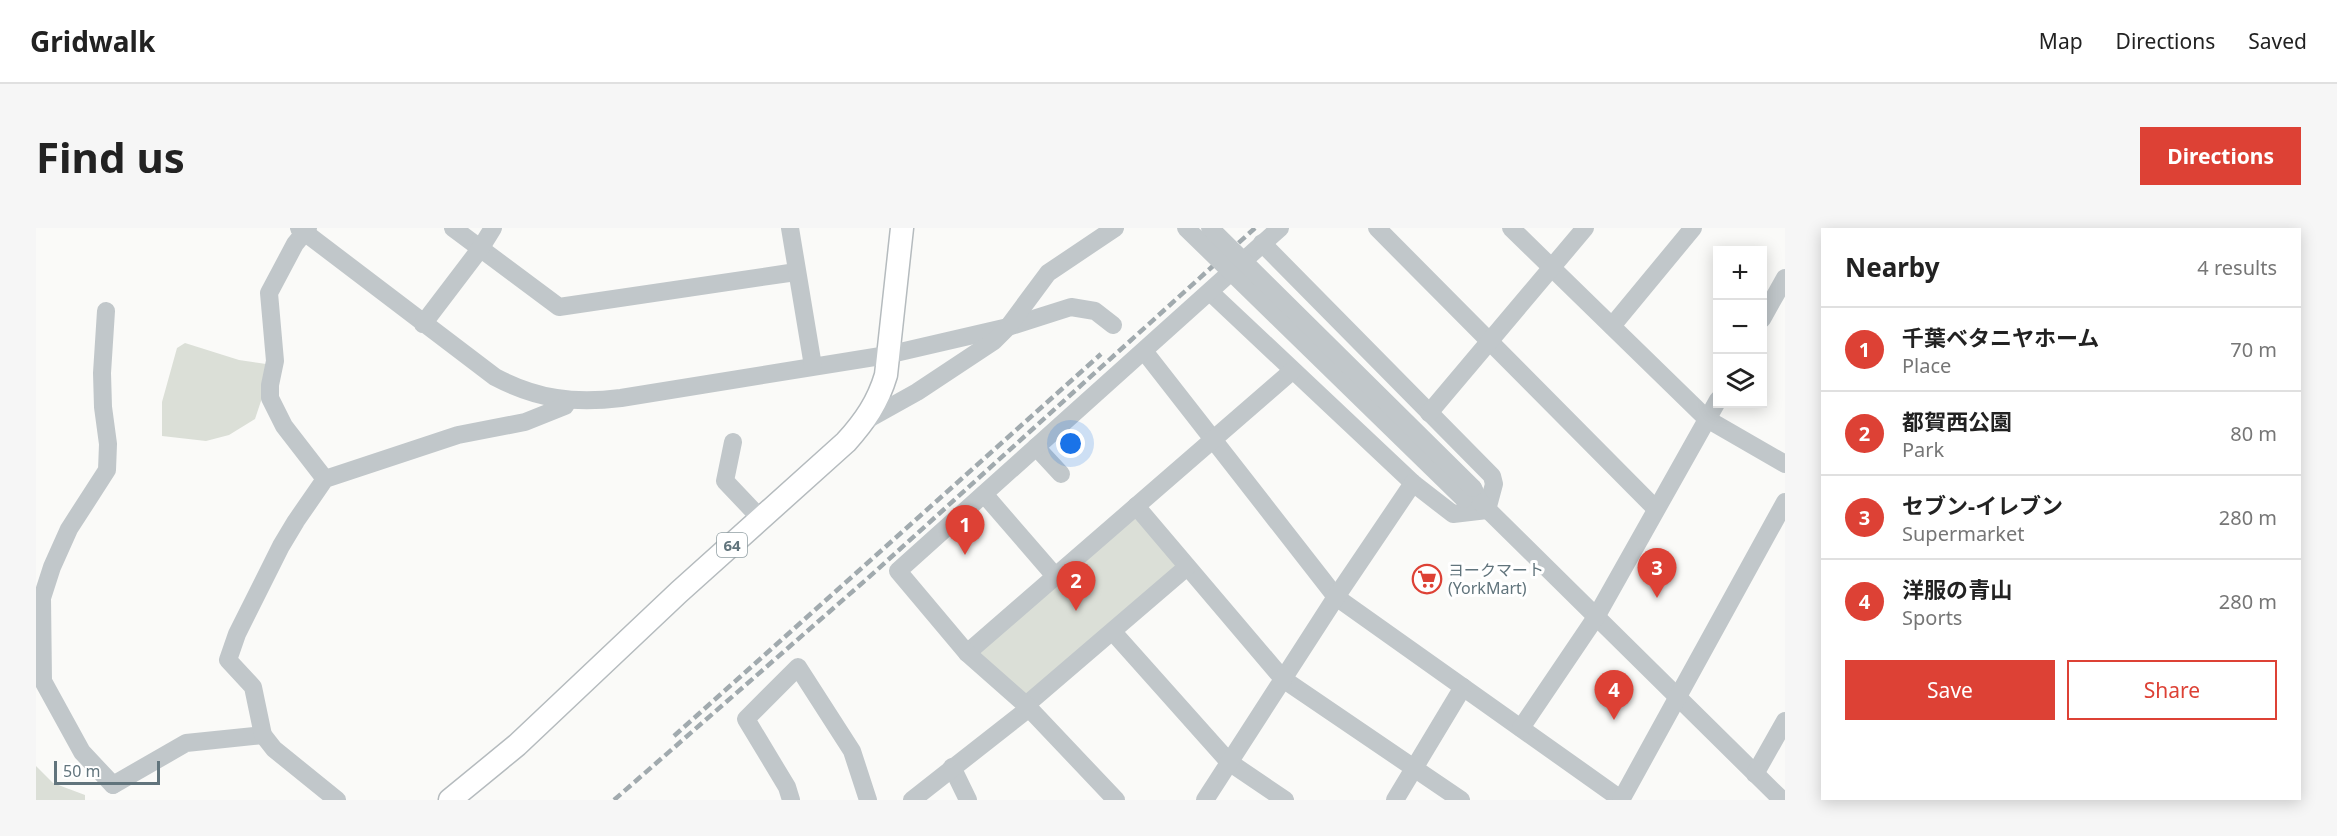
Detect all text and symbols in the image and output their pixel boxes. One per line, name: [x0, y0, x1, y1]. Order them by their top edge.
text: Gridwalk: [30, 22, 155, 60]
text: Map: [2039, 27, 2083, 55]
text: Directions: [2116, 27, 2215, 55]
text: Saved: [2248, 27, 2307, 55]
button: Directions: [2140, 127, 2301, 185]
text: Find us: [36, 128, 185, 185]
map controls: [1713, 246, 1767, 408]
button: +: [1713, 246, 1767, 300]
text: Nearby: [1845, 249, 1940, 285]
text: 4 results: [2197, 254, 2277, 281]
button: −: [1713, 300, 1767, 354]
text: 千葉ベタニヤホーム: [1902, 322, 2099, 352]
text: 1: [1859, 336, 1870, 363]
text: 70 m: [2230, 336, 2277, 363]
text: Place: [1902, 352, 1951, 379]
button: layers: [1713, 354, 1767, 408]
text: 都賀西公園: [1902, 406, 2012, 436]
text: 2: [1859, 420, 1870, 447]
text: 80 m: [2230, 420, 2277, 447]
your location: [1056, 429, 1085, 458]
text: Park: [1902, 436, 1944, 463]
text: セブン-イレブン: [1902, 490, 2063, 520]
text: 3: [1859, 504, 1870, 531]
text: 280 m: [2219, 504, 2277, 531]
pin: 1: [946, 506, 984, 555]
text: Supermarket: [1902, 520, 2025, 547]
road number: 64: [717, 533, 747, 557]
pin: 3: [1638, 548, 1676, 598]
place label: ヨークマート (YorkMart): [1448, 559, 1544, 599]
pin: 2: [1056, 562, 1096, 611]
supermarket icon: ヨークマート (YorkMart): [1411, 563, 1443, 595]
text: 洋服の青山: [1902, 574, 2012, 604]
text: 4: [1859, 588, 1870, 615]
text: 280 m: [2219, 588, 2277, 615]
text: Sports: [1902, 604, 1962, 631]
button: Save: [1845, 660, 2055, 720]
button: Share: [2067, 660, 2277, 720]
pin: 4: [1594, 670, 1634, 720]
scale bar: [54, 758, 160, 786]
text: 50 m: [63, 760, 100, 782]

